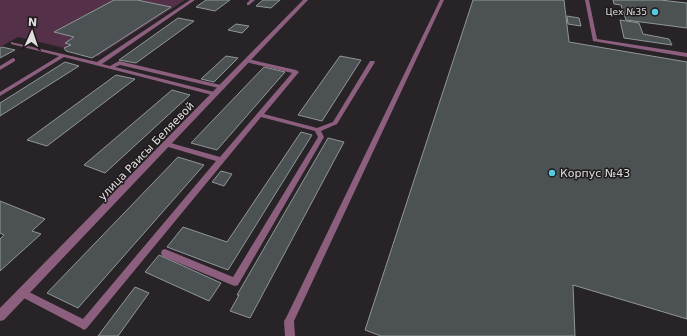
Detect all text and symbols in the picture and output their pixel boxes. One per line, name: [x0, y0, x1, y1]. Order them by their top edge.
place label: Цех №35: [605, 7, 647, 17]
marker: Цех №35: [650, 7, 660, 17]
north arrow: [12, 12, 52, 52]
text: N: [28, 16, 37, 29]
street label: улица Раисы Беляевой: [96, 99, 197, 203]
place label: Корпус №43: [560, 167, 630, 180]
marker: Корпус №43: [547, 168, 557, 178]

